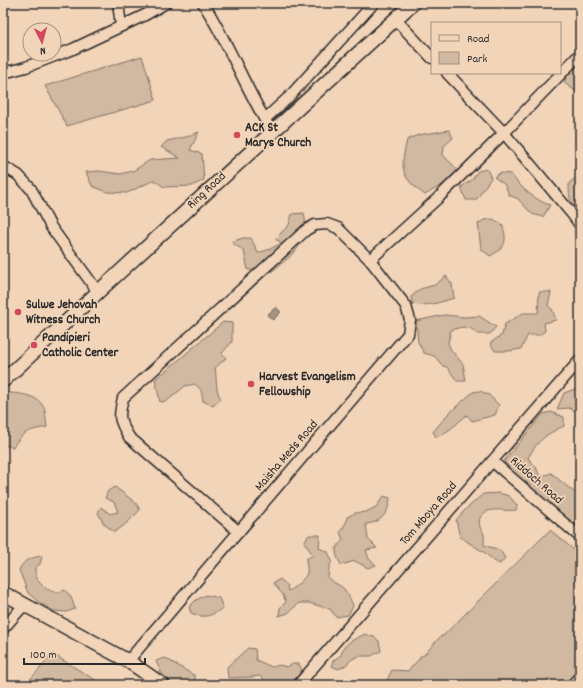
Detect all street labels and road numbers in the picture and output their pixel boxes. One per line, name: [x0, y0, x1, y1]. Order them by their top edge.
street label: Ring Road: [183, 168, 231, 214]
street label: Maisha Meds Road: [251, 416, 323, 496]
street label: Riddoch Road: [505, 452, 567, 510]
street label: Tom Mboya Road: [396, 478, 462, 550]

